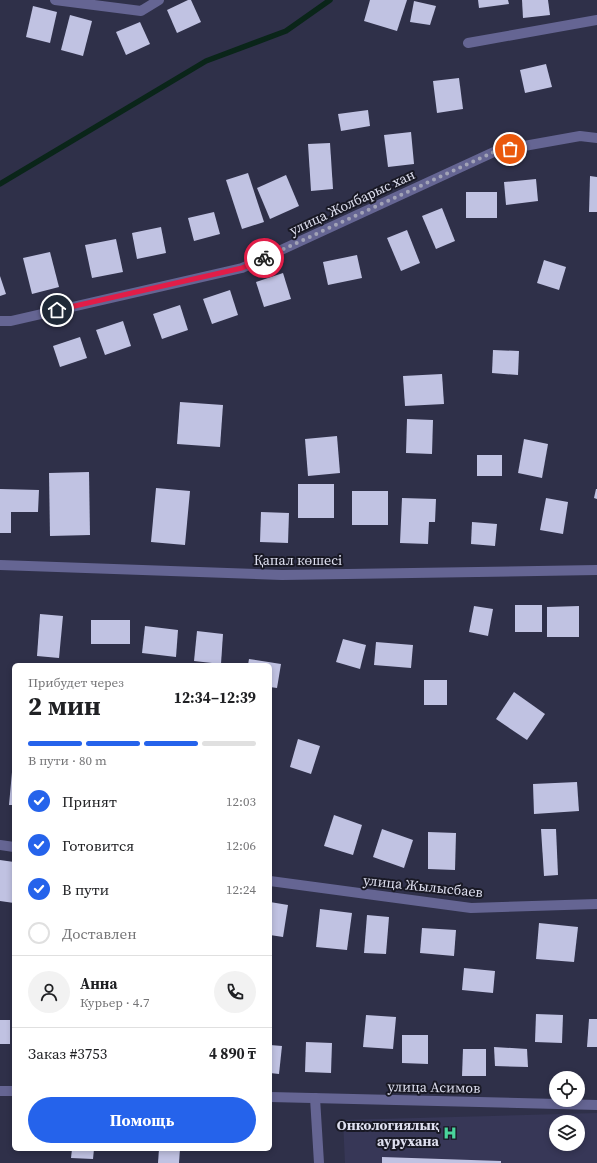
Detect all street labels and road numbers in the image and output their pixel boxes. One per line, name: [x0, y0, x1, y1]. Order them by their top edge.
street label: улица Жолбарыс хан: [286, 164, 418, 240]
street label: Қапал көшесі: [254, 550, 342, 570]
street label: улица Жылысбаев: [362, 870, 484, 902]
street label: улица Асимов: [387, 1076, 481, 1098]

